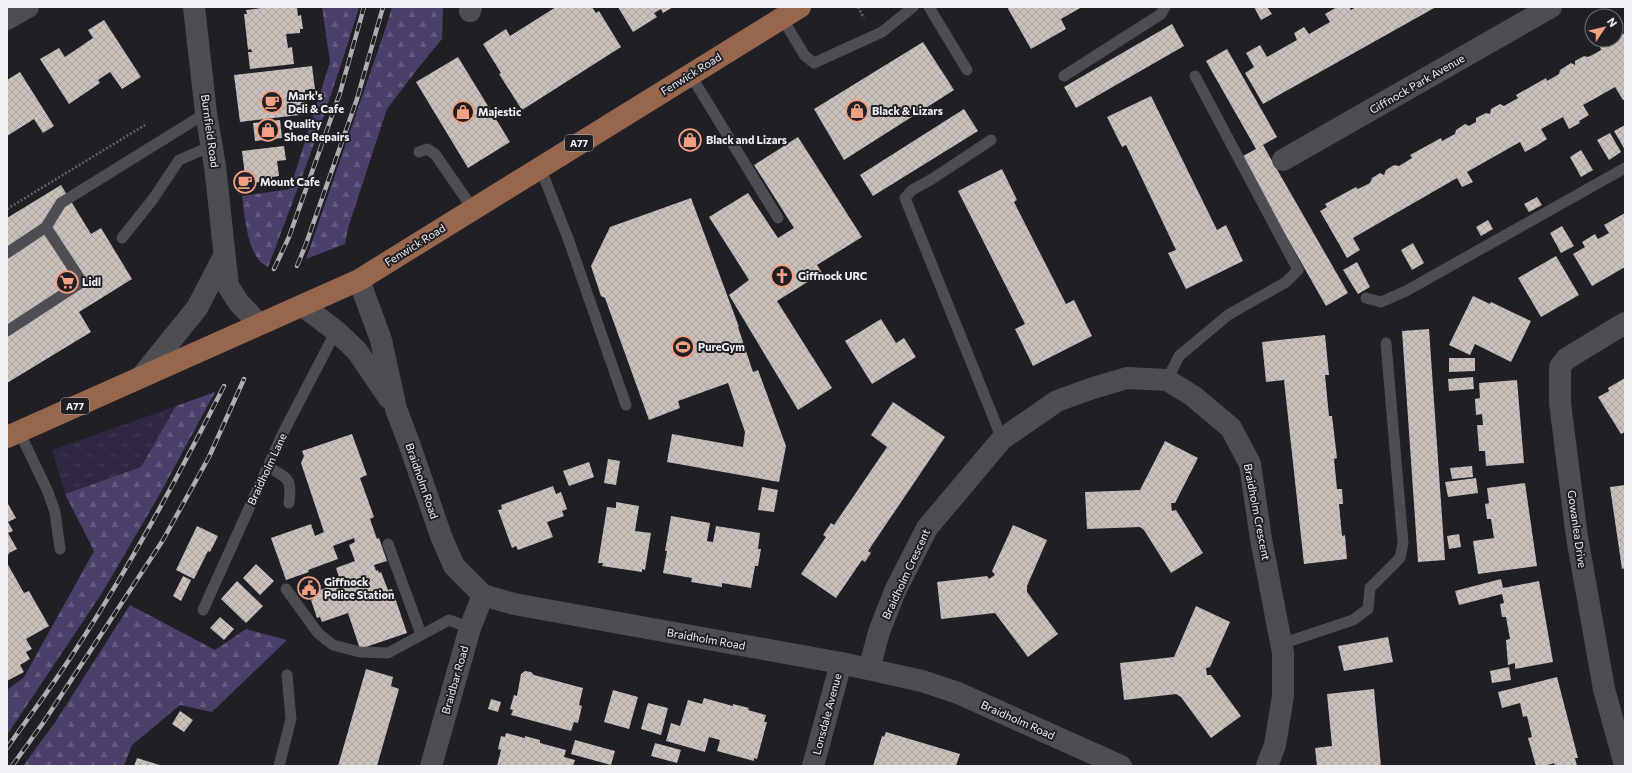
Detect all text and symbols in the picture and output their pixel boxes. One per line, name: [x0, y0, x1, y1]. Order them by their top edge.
north arrow: [1584, 8, 1624, 48]
text: N: [1605, 15, 1620, 29]
street label: Fenwick Road: [658, 50, 723, 97]
street label: Giffnock Park Avenue: [1367, 51, 1467, 116]
cafe icon: Mark's Deli & Cafe: [259, 89, 285, 115]
place label: Mark's Deli & Cafe: [288, 89, 344, 115]
street label: Burnfield Road: [199, 93, 222, 168]
shop icon: Black & Lizars: [844, 98, 870, 124]
shop icon: Majestic: [450, 99, 476, 125]
place label: Black & Lizars: [872, 104, 943, 117]
place label: Majestic: [478, 105, 521, 118]
shop icon: Quality Shoe Repairs: [255, 117, 281, 143]
place label: Quality Shoe Repairs: [284, 117, 349, 143]
shop icon: Black and Lizars: [677, 127, 703, 153]
place label: Black and Lizars: [706, 133, 787, 146]
road number: A77: [565, 135, 593, 151]
cafe icon: Mount Cafe: [232, 169, 258, 195]
place label: Mount Cafe: [260, 175, 320, 188]
street label: Fenwick Road: [382, 221, 447, 268]
church icon: Giffnock URC: [769, 263, 795, 289]
supermarket icon: Lidl: [54, 269, 80, 295]
place label: Giffnock URC: [798, 269, 868, 282]
place label: Lidl: [82, 275, 101, 288]
sports icon: PureGym: [670, 334, 696, 360]
place label: PureGym: [698, 340, 745, 353]
road number: A77: [61, 398, 89, 414]
street label: Braidholm Lane: [244, 431, 289, 507]
street label: Braidholm Road: [403, 441, 442, 520]
street label: Braidholm Crescent: [1242, 462, 1273, 562]
street label: Gowanlea Drive: [1566, 489, 1589, 569]
street label: Braidholm Crescent: [879, 526, 932, 621]
public building icon: Giffnock Police Station: [296, 575, 322, 601]
place label: Giffnock Police Station: [324, 575, 394, 601]
street label: Braidholm Road: [666, 625, 746, 652]
street label: Braidbar Road: [439, 644, 471, 716]
street label: Lonsdale Avenue: [809, 672, 844, 756]
street label: Braidholm Road: [979, 697, 1057, 742]

